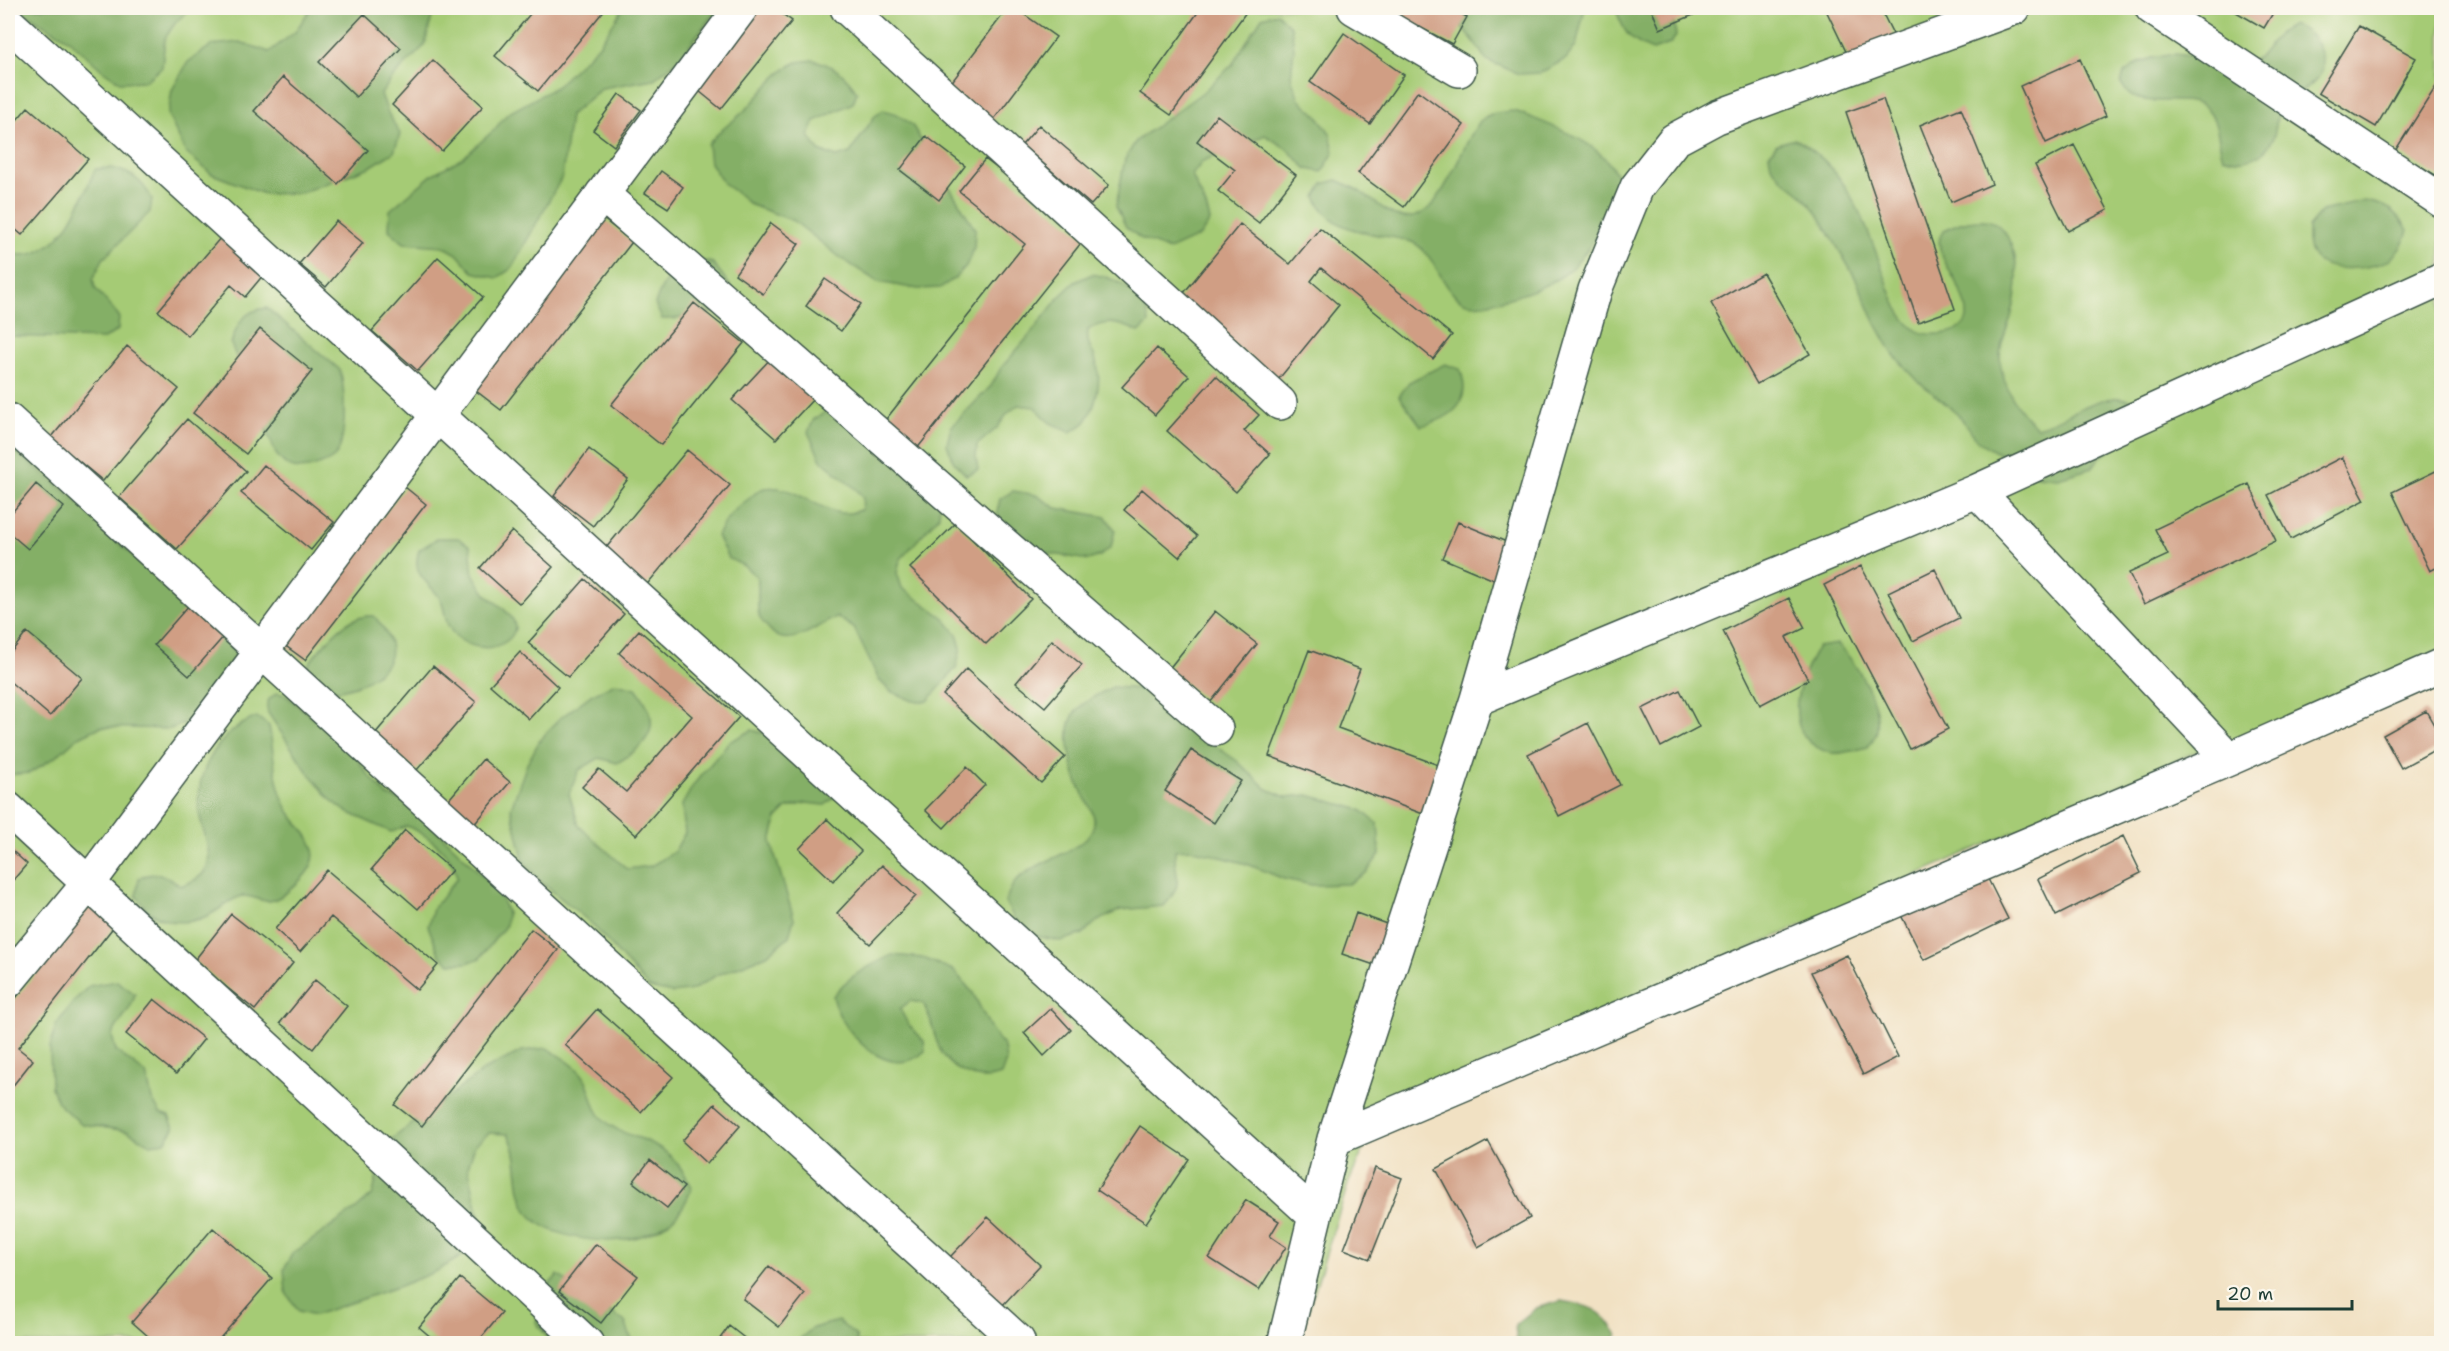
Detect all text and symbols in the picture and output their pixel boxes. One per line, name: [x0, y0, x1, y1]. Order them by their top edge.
scale bar: [2218, 1273, 2352, 1311]
text: 20 m: [2227, 1282, 2273, 1306]

